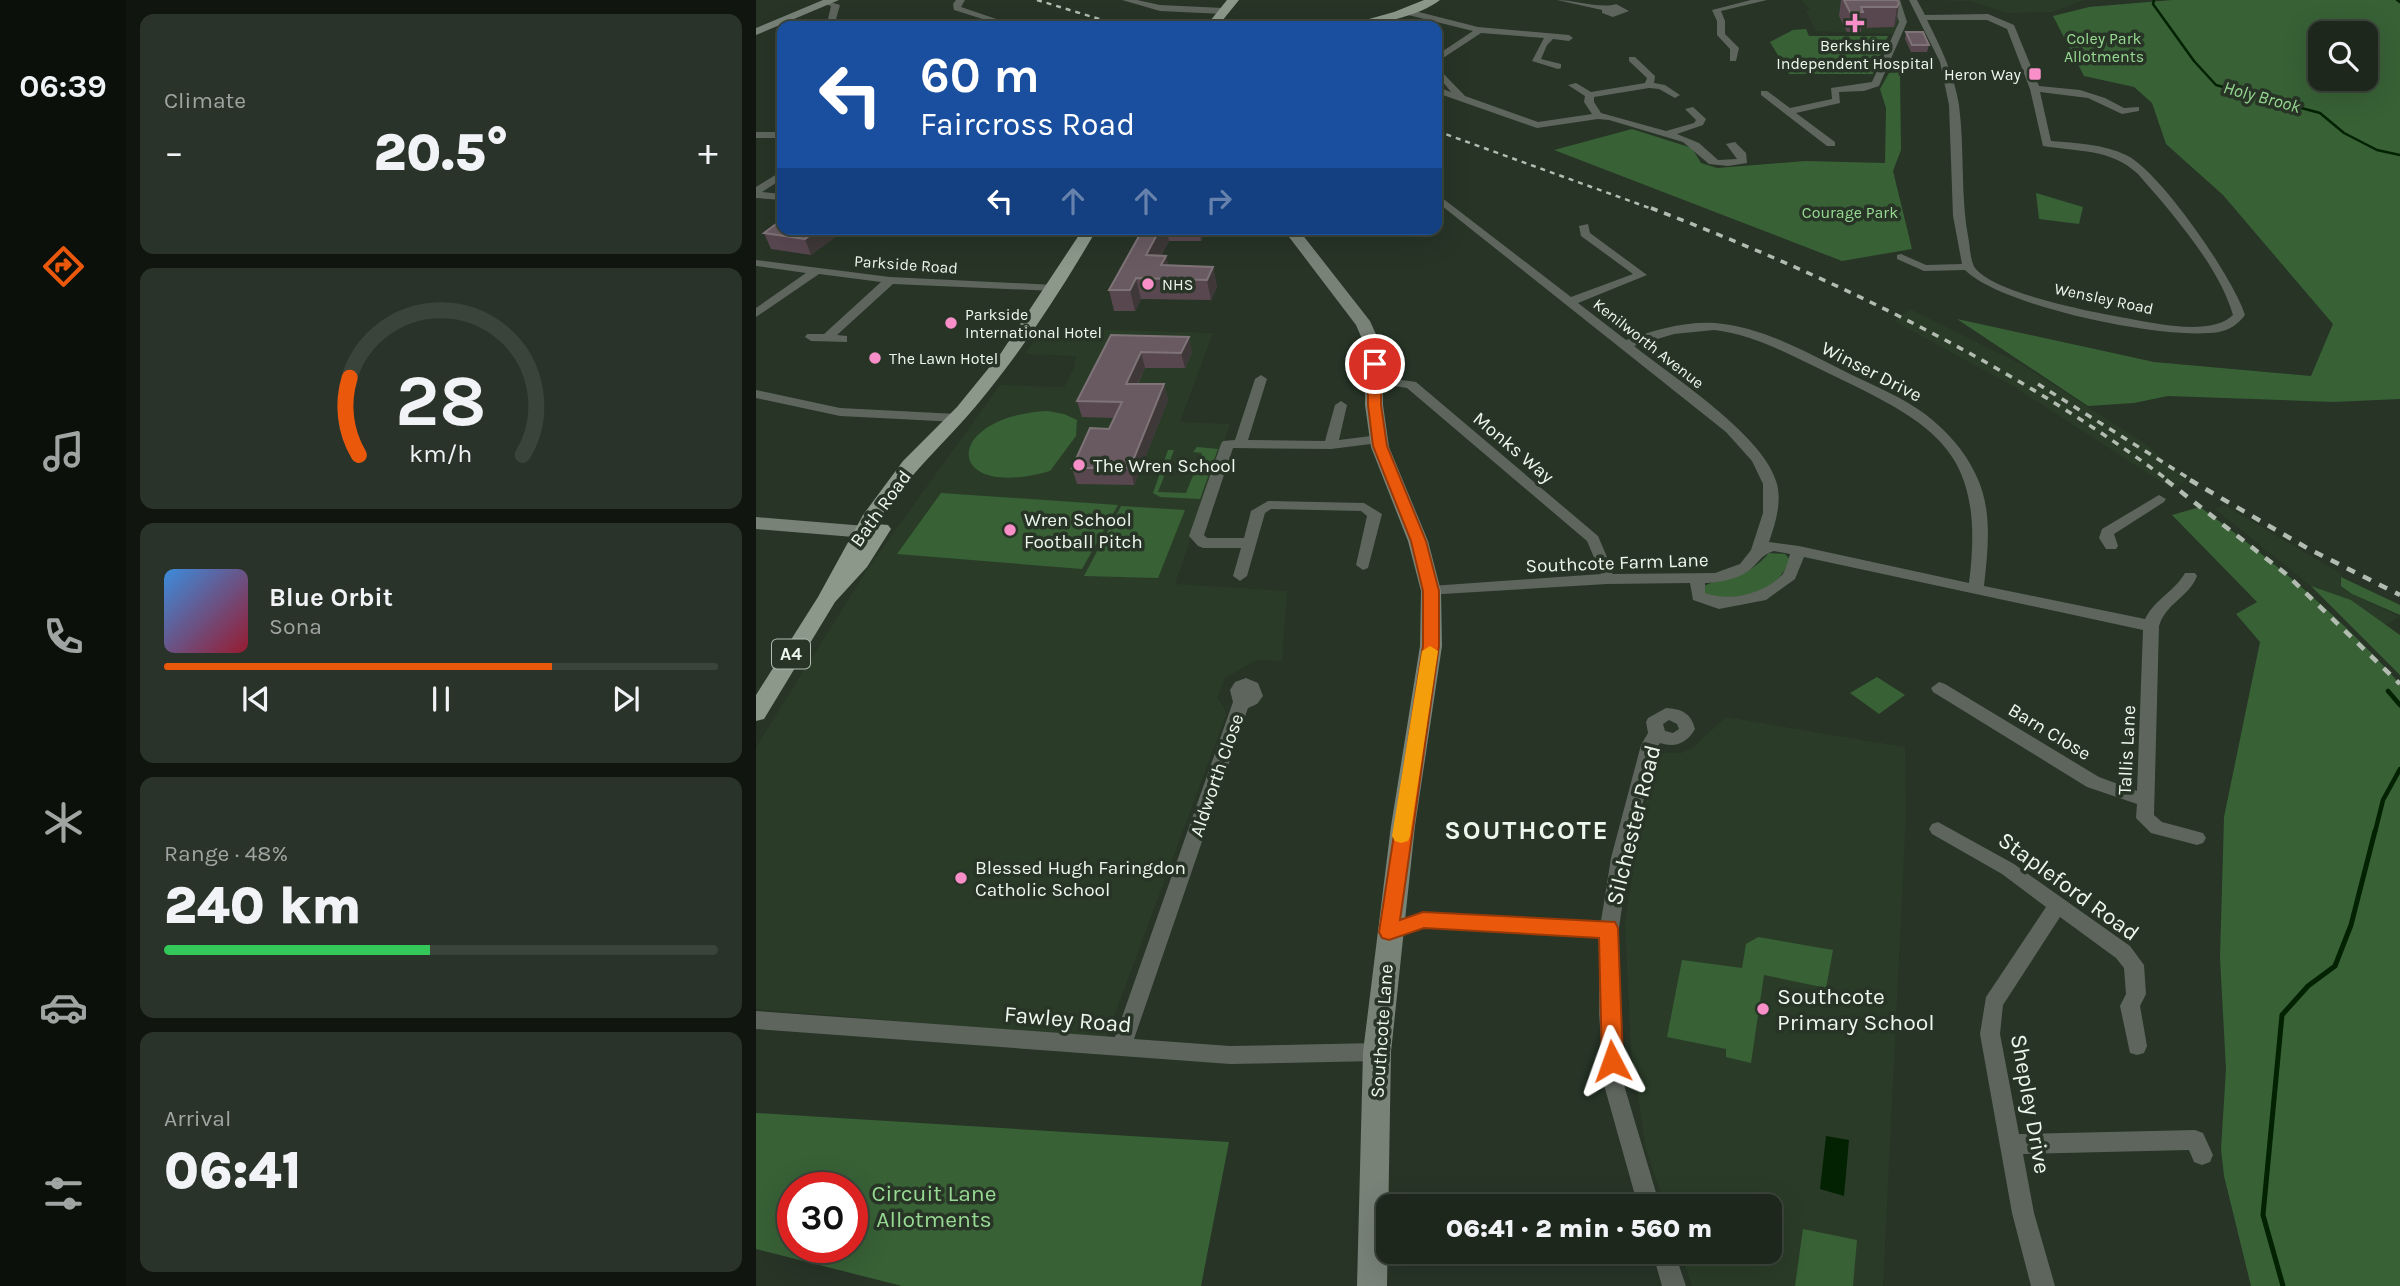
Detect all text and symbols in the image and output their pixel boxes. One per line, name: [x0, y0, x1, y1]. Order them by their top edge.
marker: Berkshire Independent Hospital: [1845, 13, 1865, 33]
map controls: [2308, 21, 2378, 91]
button: search: [2308, 21, 2378, 91]
park label: Coley Park Allotments: [2064, 29, 2144, 66]
place label: Berkshire Independent Hospital: [1776, 36, 1934, 73]
text: 60 m: [920, 47, 1040, 104]
icon: left: [805, 49, 896, 140]
place label: Heron Way: [1944, 65, 2022, 84]
marker: Heron Way: [2027, 66, 2043, 82]
text: 06:39: [19, 68, 107, 105]
water label: Holy Brook: [2221, 76, 2304, 118]
text: Climate: [164, 87, 246, 114]
text: Faircross Road: [920, 106, 1135, 143]
text: 20.5°: [373, 122, 509, 183]
text: −: [164, 130, 184, 175]
text: +: [698, 130, 718, 175]
icon: left: [981, 182, 1019, 220]
icon: ahead: [1054, 182, 1092, 220]
icon: ahead: [1127, 182, 1165, 220]
icon: right: [1200, 182, 1238, 220]
park label: Courage Park: [1802, 203, 1898, 222]
icon: directions: [39, 242, 88, 291]
street label: Parkside Road: [853, 251, 958, 278]
place label: NHS: [1162, 275, 1193, 294]
marker: NHS: [1140, 276, 1156, 292]
street label: Wensley Road: [2053, 279, 2155, 318]
street label: Kenilworth Avenue: [1590, 294, 1708, 392]
place label: Parkside International Hotel: [965, 305, 1102, 342]
marker: Parkside International Hotel: [943, 315, 959, 331]
pin: [1345, 334, 1405, 394]
street label: Winser Drive: [1818, 337, 1925, 407]
icon: arrive: [1356, 345, 1394, 383]
place label: The Lawn Hotel: [889, 349, 998, 368]
marker: The Lawn Hotel: [867, 350, 883, 366]
text: 28: [395, 358, 487, 443]
street label: Monks Way: [1468, 408, 1558, 488]
icon: music: [39, 427, 88, 476]
text: km/h: [409, 438, 473, 467]
place label: The Wren School: [1093, 455, 1236, 477]
marker: The Wren School: [1071, 457, 1087, 473]
street label: Bath Road: [846, 466, 916, 551]
place label: Wren School Football Pitch: [1024, 509, 1143, 553]
marker: Wren School Football Pitch: [1002, 522, 1018, 538]
street label: Southcote Farm Lane: [1525, 549, 1709, 577]
text: Blue Orbit: [269, 582, 393, 613]
icon: phone: [39, 612, 88, 661]
text: Sona: [269, 613, 322, 640]
road number: A4: [772, 640, 810, 668]
icon: previous: [237, 680, 275, 718]
icon: pause: [422, 680, 460, 718]
icon: next: [607, 680, 645, 718]
street label: Barn Close: [2004, 699, 2095, 765]
street label: Tallis Lane: [2114, 705, 2140, 795]
street label: Aldworth Close: [1186, 711, 1248, 840]
street label: Silchester Road: [1601, 742, 1666, 908]
icon: climate: [39, 798, 88, 847]
district label: SOUTHCOTE: [1444, 815, 1610, 846]
street label: Stapleford Road: [1993, 826, 2144, 947]
text: Range · 48%: [164, 840, 288, 867]
place label: Blessed Hugh Faringdon Catholic School: [975, 857, 1186, 901]
marker: Blessed Hugh Faringdon Catholic School: [953, 870, 969, 886]
text: 240 km: [164, 875, 361, 936]
street label: Southcote Lane: [1366, 963, 1398, 1099]
icon: car: [39, 983, 88, 1032]
place label: Southcote Primary School: [1777, 983, 1935, 1036]
street label: Fawley Road: [1003, 1000, 1133, 1039]
marker: Southcote Primary School: [1755, 1001, 1771, 1017]
position arrow: [1575, 1024, 1649, 1098]
street label: Shepley Drive: [2005, 1032, 2056, 1176]
text: Arrival: [164, 1105, 231, 1132]
text: 06:41: [164, 1140, 302, 1201]
icon: filters: [39, 1169, 88, 1218]
speed limit sign: 30: [777, 1172, 868, 1263]
park label: Circuit Lane Allotments: [871, 1180, 997, 1233]
text: 06:41 · 2 min · 560 m: [1446, 1213, 1712, 1244]

